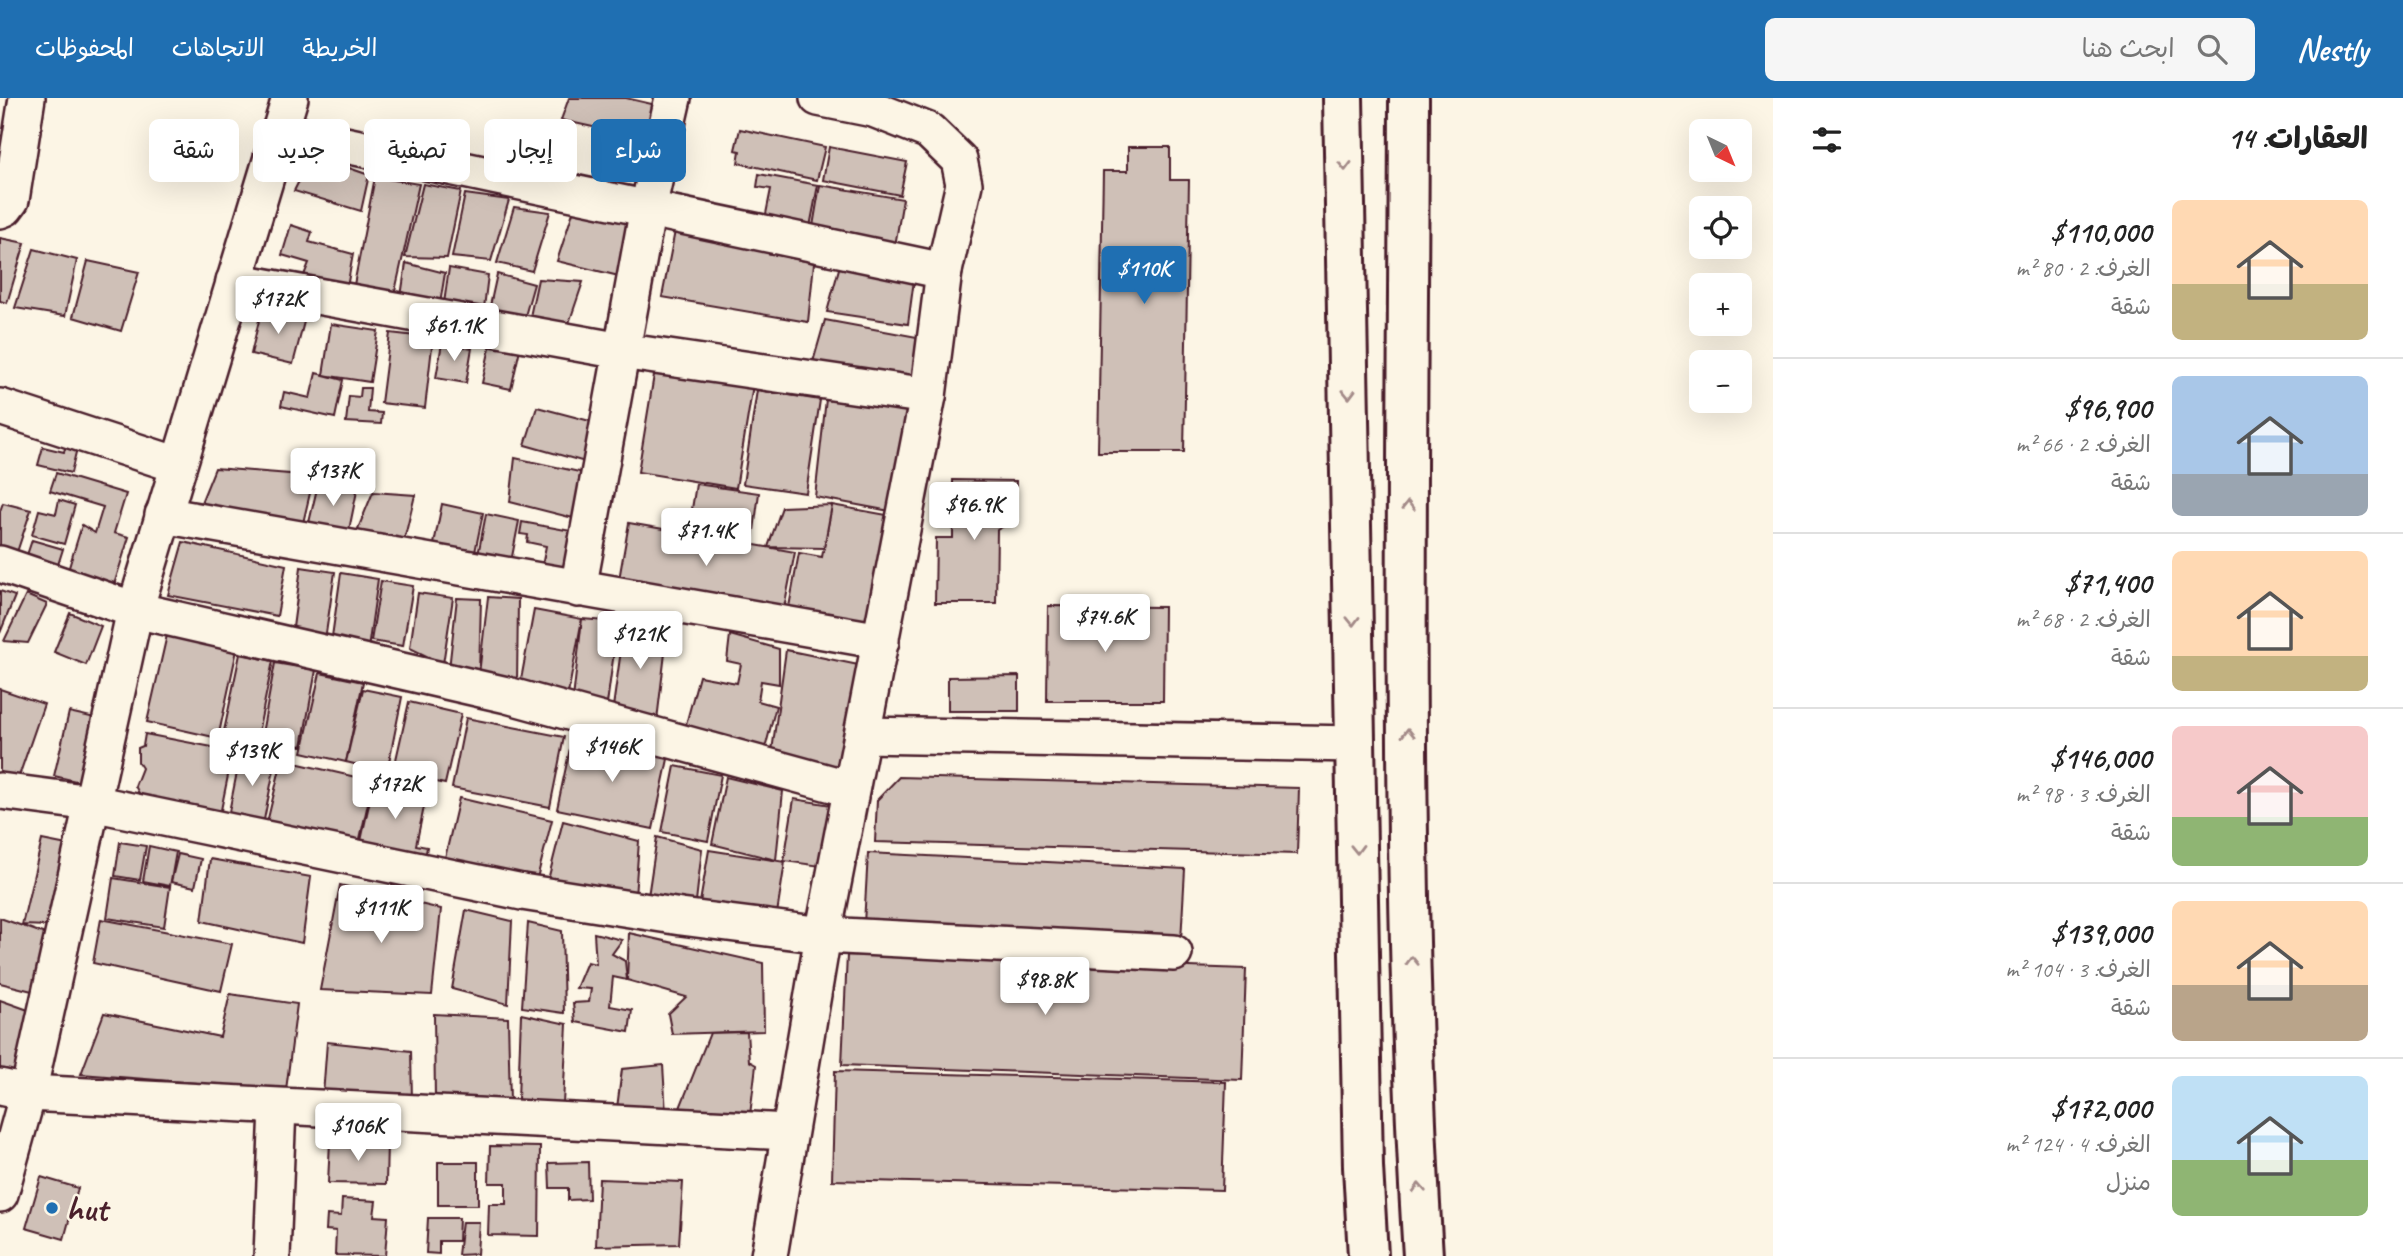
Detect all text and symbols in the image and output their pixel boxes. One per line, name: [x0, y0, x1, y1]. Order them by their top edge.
search box: [1765, 18, 2255, 81]
text: Nestly: [2297, 28, 2368, 70]
icon: search: [2193, 30, 2231, 68]
text: ابحث هنا: [2081, 32, 2175, 65]
text: المحفوظات: [35, 33, 134, 63]
text: الاتجاهات: [172, 33, 265, 63]
text: الخريطة: [303, 33, 377, 63]
chip: شقة: [149, 119, 239, 182]
chip: جديد: [253, 119, 350, 182]
chip: تصفية: [364, 119, 470, 182]
chip: إيجار: [484, 119, 577, 182]
chip: شراء: [591, 119, 686, 182]
north arrow: [1689, 119, 1752, 182]
map controls: [1689, 119, 1752, 413]
text: العقارات: 14: [2227, 119, 2368, 157]
icon: filters: [1808, 121, 1846, 159]
one-way arrow: [1337, 161, 1352, 172]
button: locate: [1689, 196, 1752, 259]
text: $110,000: [2051, 213, 2151, 251]
icon: home: [2228, 228, 2312, 312]
pin: $110K: [1095, 246, 1193, 306]
text: $110K: [1117, 254, 1171, 283]
text: الغرف: 2 · 80 m²: [2016, 254, 2151, 283]
button: +: [1689, 273, 1752, 336]
pin: $172K: [229, 276, 327, 336]
text: $172K: [252, 284, 305, 313]
text: شقة: [2111, 292, 2151, 321]
pin: $61.1K: [397, 303, 511, 363]
text: $61.1K: [425, 311, 483, 340]
button: −: [1689, 350, 1752, 413]
one-way arrow: [1341, 389, 1357, 399]
text: $96,900: [2064, 389, 2151, 427]
icon: home: [2228, 404, 2312, 488]
text: الغرف: 2 · 66 m²: [2016, 430, 2151, 459]
pin: $137K: [284, 448, 382, 508]
text: $137K: [307, 456, 360, 485]
text: شقة: [2111, 468, 2151, 497]
pin: $96.9K: [917, 482, 1031, 542]
text: $96.9K: [945, 490, 1003, 519]
one-way arrow: [1400, 500, 1416, 510]
pin: $71.4K: [649, 508, 763, 568]
text: $71.4K: [677, 516, 735, 545]
text: $71,400: [2064, 564, 2151, 602]
icon: home: [2228, 579, 2312, 663]
pin: $74.6K: [1048, 594, 1162, 654]
text: $74.6K: [1076, 602, 1134, 631]
text: الغرف: 2 · 68 m²: [2016, 605, 2151, 634]
pin: $121K: [591, 612, 689, 671]
one-way arrow: [1345, 616, 1361, 627]
text: $121K: [613, 619, 667, 648]
text: شقة: [2111, 643, 2151, 672]
pin: $146K: [563, 724, 661, 784]
one-way arrow: [1400, 727, 1415, 738]
pin: $139K: [203, 728, 301, 788]
text: $146K: [585, 732, 639, 761]
text: $139K: [226, 736, 278, 765]
text: $146,000: [2050, 739, 2151, 777]
icon: home: [2228, 754, 2312, 838]
pin: $172K: [346, 762, 444, 821]
text: $172K: [369, 769, 422, 798]
text: الغرف: 3 · 98 m²: [2016, 780, 2151, 809]
text: شقة: [2111, 818, 2151, 847]
one-way arrow: [1350, 843, 1365, 854]
pin: $111K: [332, 886, 430, 945]
text: $111K: [354, 893, 408, 922]
text: $139,000: [2051, 914, 2151, 952]
icon: home: [2228, 929, 2312, 1013]
one-way arrow: [1404, 955, 1420, 965]
text: الغرف: 3 · 104 m²: [2005, 955, 2151, 984]
pin: $98.8K: [988, 958, 1102, 1017]
text: $98.8K: [1016, 965, 1074, 994]
text: شقة: [2111, 993, 2151, 1022]
text: $172,000: [2051, 1089, 2151, 1127]
pin: $106K: [309, 1104, 407, 1163]
icon: home: [2228, 1104, 2312, 1188]
text: $106K: [331, 1111, 385, 1140]
text: الغرف: 4 · 124 m²: [2005, 1130, 2151, 1159]
text: منزل: [2106, 1168, 2151, 1197]
one-way arrow: [1411, 1182, 1426, 1193]
place label: hut: [66, 1186, 112, 1231]
marker: hut: [44, 1200, 60, 1216]

